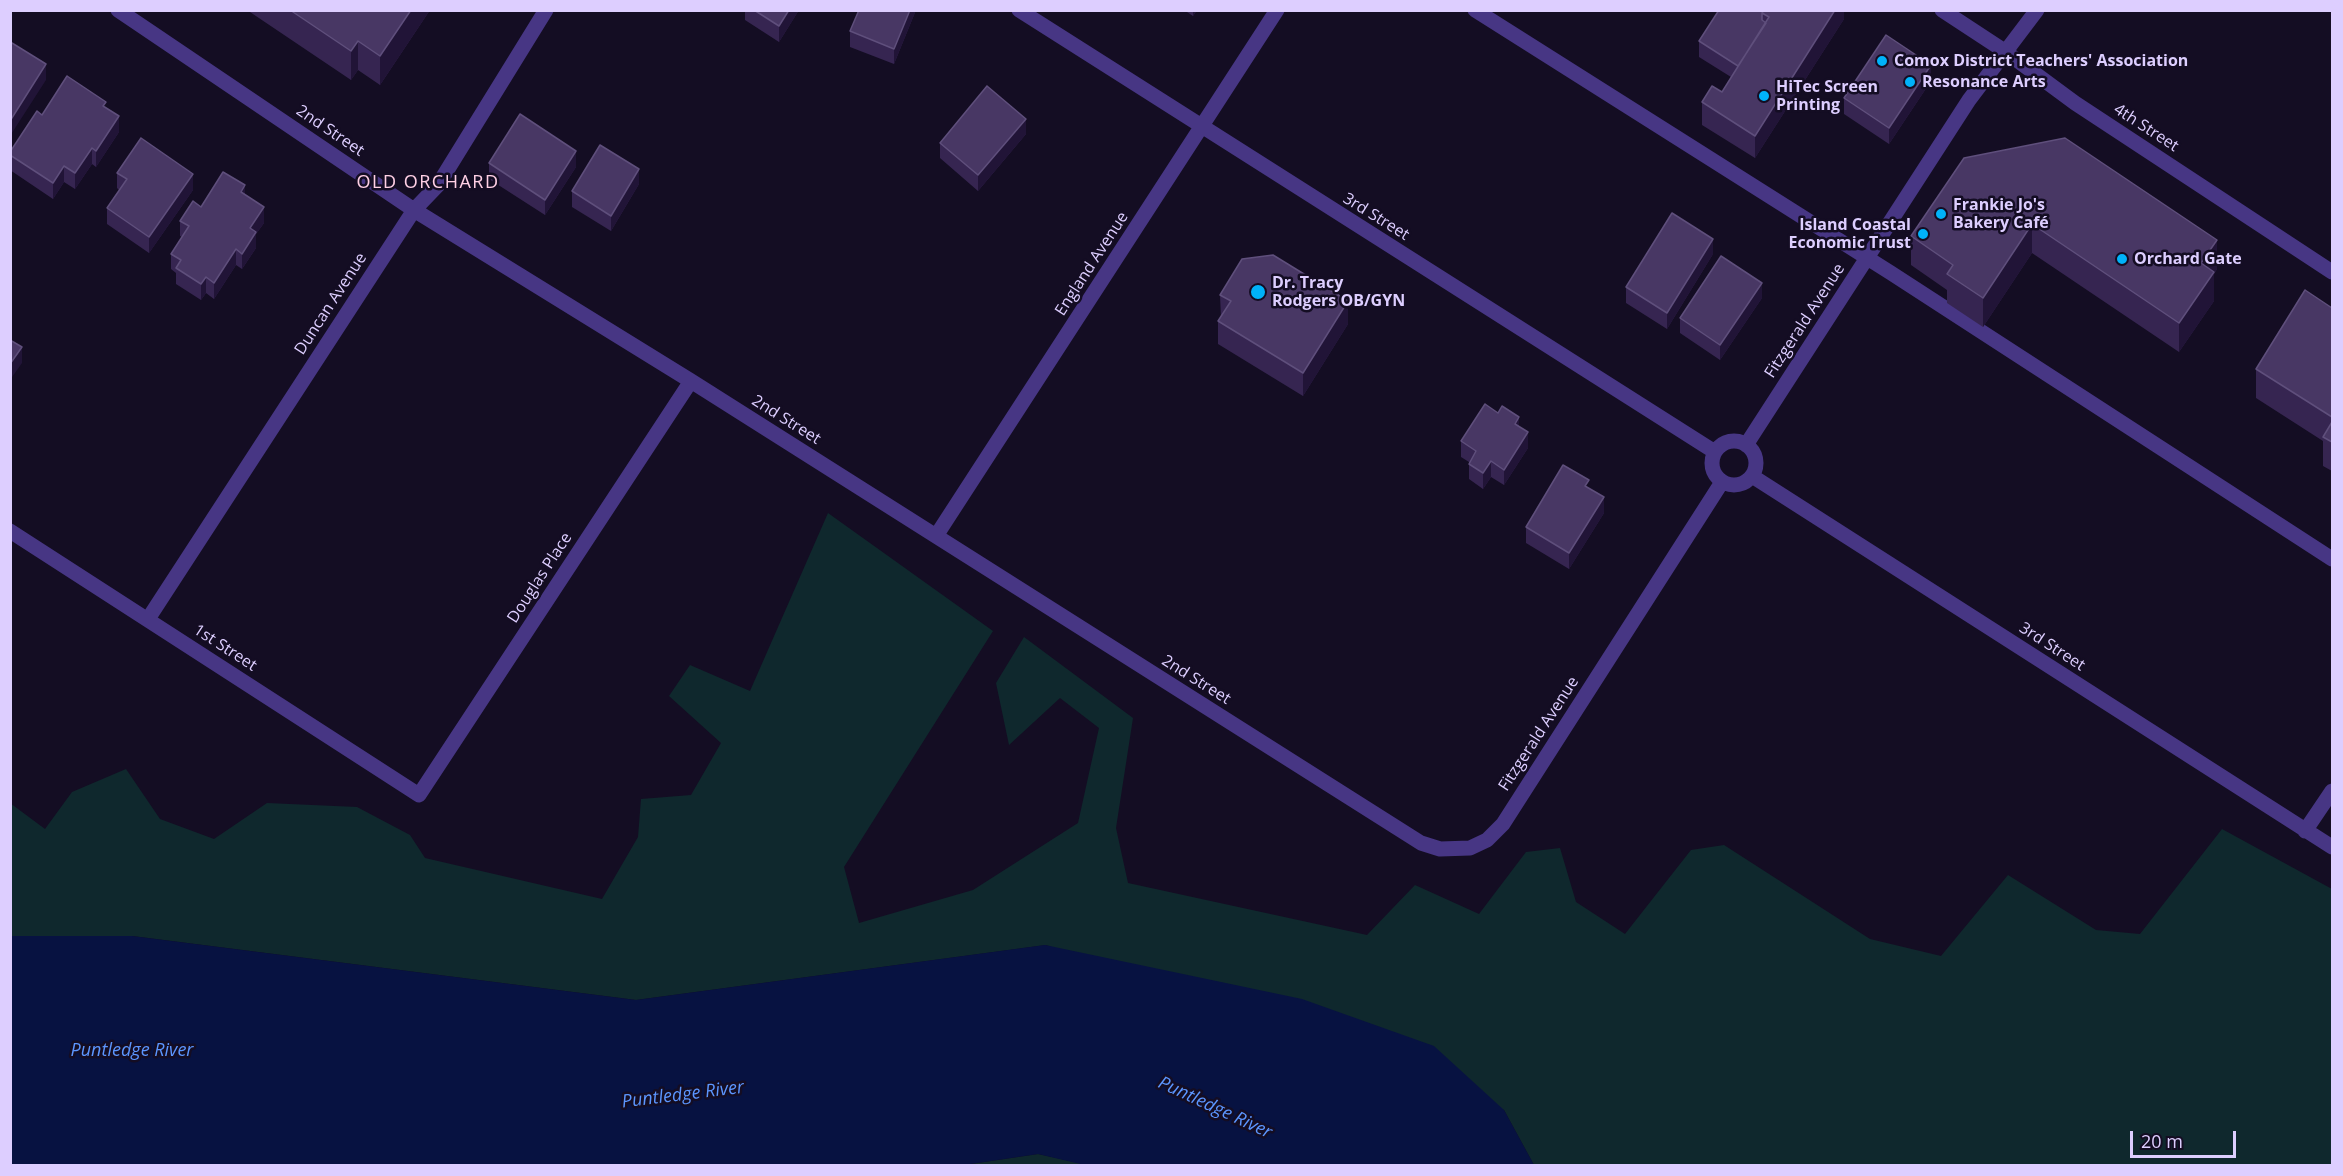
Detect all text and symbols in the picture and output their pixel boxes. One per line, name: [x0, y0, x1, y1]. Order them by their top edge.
place label: Comox District Teachers' Association: [1894, 51, 2188, 71]
marker: Comox District Teachers' Association: [1875, 54, 1889, 68]
place label: Resonance Arts: [1922, 72, 2046, 92]
marker: Resonance Arts: [1903, 75, 1917, 89]
place label: HiTec Screen Printing: [1776, 77, 1878, 115]
marker: HiTec Screen Printing: [1757, 89, 1771, 103]
street label: 4th Street: [2110, 100, 2182, 156]
street label: 2nd Street: [292, 101, 368, 161]
district label: OLD ORCHARD: [357, 172, 499, 194]
street label: 3rd Street: [1339, 189, 1413, 245]
place label: Frankie Jo's Bakery Café: [1953, 195, 2049, 233]
marker: Frankie Jo's Bakery Café: [1934, 207, 1948, 221]
street label: England Avenue: [1051, 209, 1133, 319]
place label: Island Coastal Economic Trust: [1789, 215, 1911, 253]
marker: Island Coastal Economic Trust: [1916, 227, 1930, 241]
place label: Orchard Gate: [2134, 249, 2242, 269]
street label: Duncan Avenue: [291, 250, 371, 358]
marker: Orchard Gate: [2115, 252, 2129, 266]
street label: Fitzgerald Avenue: [1761, 260, 1849, 382]
place label: Dr. Tracy Rodgers OB/GYN: [1272, 273, 1405, 311]
marker: Dr. Tracy Rodgers OB/GYN: [1249, 283, 1267, 301]
street label: 2nd Street: [748, 391, 824, 449]
street label: Douglas Place: [504, 529, 576, 627]
street label: 3rd Street: [2016, 619, 2088, 675]
street label: 1st Street: [190, 621, 260, 675]
street label: 2nd Street: [1158, 651, 1234, 709]
street label: Fitzgerald Avenue: [1495, 673, 1583, 795]
water label: Puntledge River: [71, 1040, 193, 1062]
water label: Puntledge River: [1155, 1072, 1275, 1144]
water label: Puntledge River: [621, 1077, 745, 1113]
scale bar: [2133, 1119, 2240, 1157]
text: 20 m: [2141, 1129, 2183, 1153]

